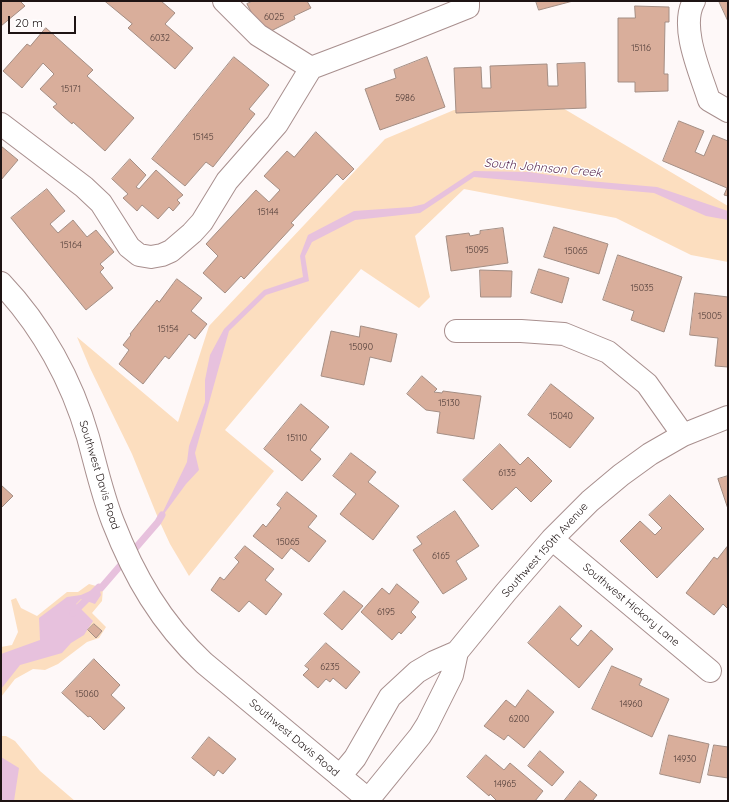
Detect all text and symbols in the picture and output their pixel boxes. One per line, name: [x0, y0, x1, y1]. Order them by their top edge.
scale bar: [10, 8, 78, 34]
house number: 6025: [264, 12, 284, 22]
text: 20 m: [15, 15, 43, 30]
house number: 6032: [150, 33, 170, 43]
house number: 15116: [631, 43, 651, 53]
house number: 15171: [61, 84, 81, 94]
house number: 5986: [395, 93, 415, 103]
house number: 15145: [192, 132, 214, 142]
water label: South Johnson Creek: [484, 156, 602, 180]
house number: 15144: [258, 207, 278, 217]
house number: 15164: [60, 240, 82, 250]
house number: 15095: [465, 245, 489, 255]
house number: 15065: [564, 246, 588, 256]
house number: 15035: [630, 283, 654, 293]
house number: 15005: [698, 311, 722, 321]
house number: 15154: [157, 324, 179, 334]
house number: 15090: [349, 342, 373, 352]
house number: 15130: [438, 398, 460, 408]
house number: 15040: [549, 411, 573, 421]
street label: Southwest Davis Road: [76, 419, 122, 531]
house number: 15110: [287, 433, 307, 443]
house number: 6135: [498, 468, 516, 478]
street label: Southwest 150th Avenue: [499, 500, 591, 600]
house number: 15065: [276, 537, 300, 547]
house number: 6165: [432, 551, 450, 561]
street label: Southwest Hickory Lane: [580, 561, 682, 649]
house number: 6195: [377, 607, 395, 617]
house number: 6235: [320, 662, 340, 672]
house number: 15060: [75, 689, 99, 699]
street label: Southwest Davis Road: [246, 696, 342, 780]
house number: 14960: [620, 699, 642, 709]
house number: 6200: [509, 714, 529, 724]
house number: 14930: [674, 754, 696, 764]
house number: 14965: [494, 779, 516, 789]

